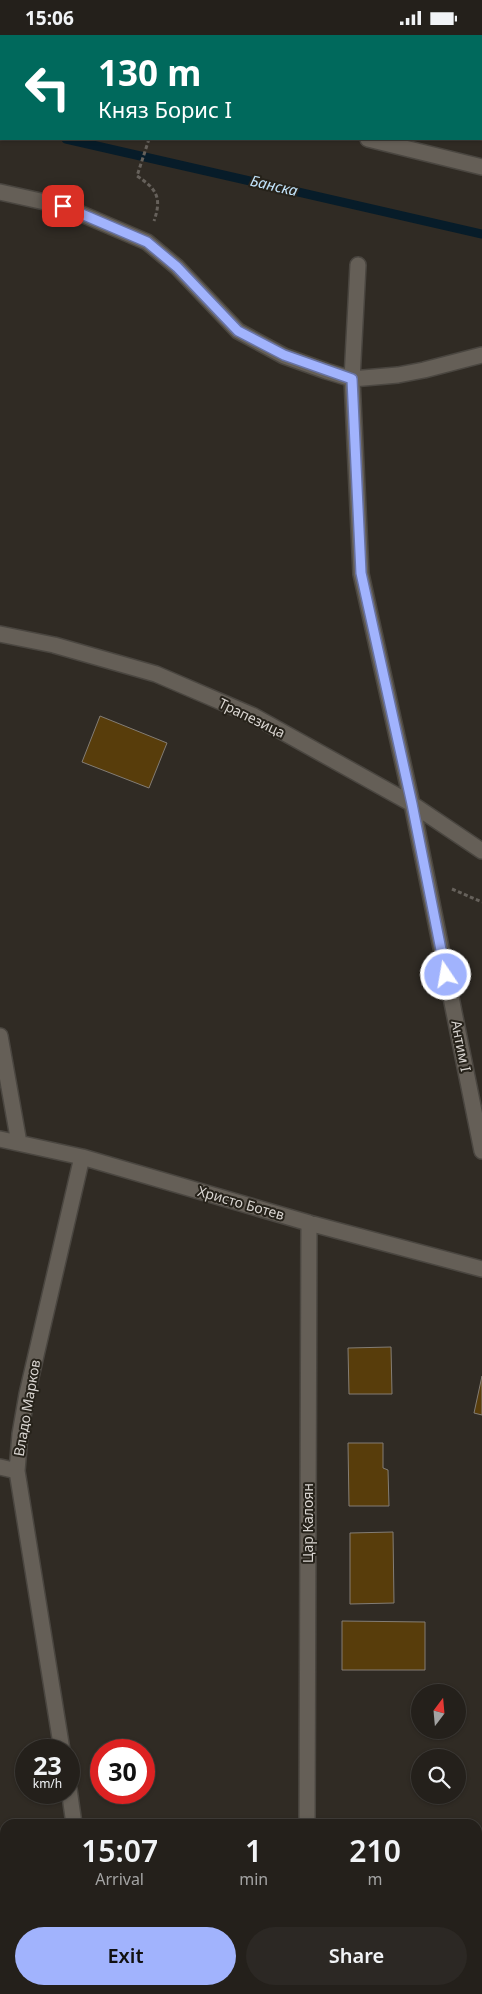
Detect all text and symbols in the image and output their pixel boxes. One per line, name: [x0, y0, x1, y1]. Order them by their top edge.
text: 15:06: [25, 5, 74, 31]
text: 130 m: [98, 49, 201, 96]
icon: left: [15, 55, 80, 120]
text: Княз Борис I: [98, 94, 232, 124]
water label: Банска: [249, 170, 300, 200]
pin: [42, 185, 84, 227]
icon: arrive: [49, 192, 77, 220]
street label: Трапезица: [216, 693, 289, 742]
position arrow: [419, 948, 471, 1000]
street label: Антим I: [447, 1019, 476, 1073]
street label: Христо Ботев: [196, 1181, 287, 1224]
street label: Владо Марков: [9, 1358, 44, 1458]
street label: Цар Калоян: [298, 1483, 317, 1563]
north arrow: [411, 1684, 466, 1739]
map controls: [411, 1684, 466, 1804]
speed limit sign: 30: [90, 1739, 155, 1804]
text: 23: [33, 1748, 62, 1782]
button: search: [411, 1749, 466, 1804]
text: km/h: [33, 1775, 62, 1792]
text: 15:07: [81, 1830, 158, 1871]
text: 1: [245, 1830, 262, 1871]
text: 210: [349, 1830, 401, 1871]
text: Arrival: [95, 1868, 144, 1890]
text: min: [239, 1868, 268, 1890]
text: m: [368, 1868, 383, 1890]
button: Exit: [15, 1927, 236, 1985]
button: Share: [246, 1927, 467, 1985]

